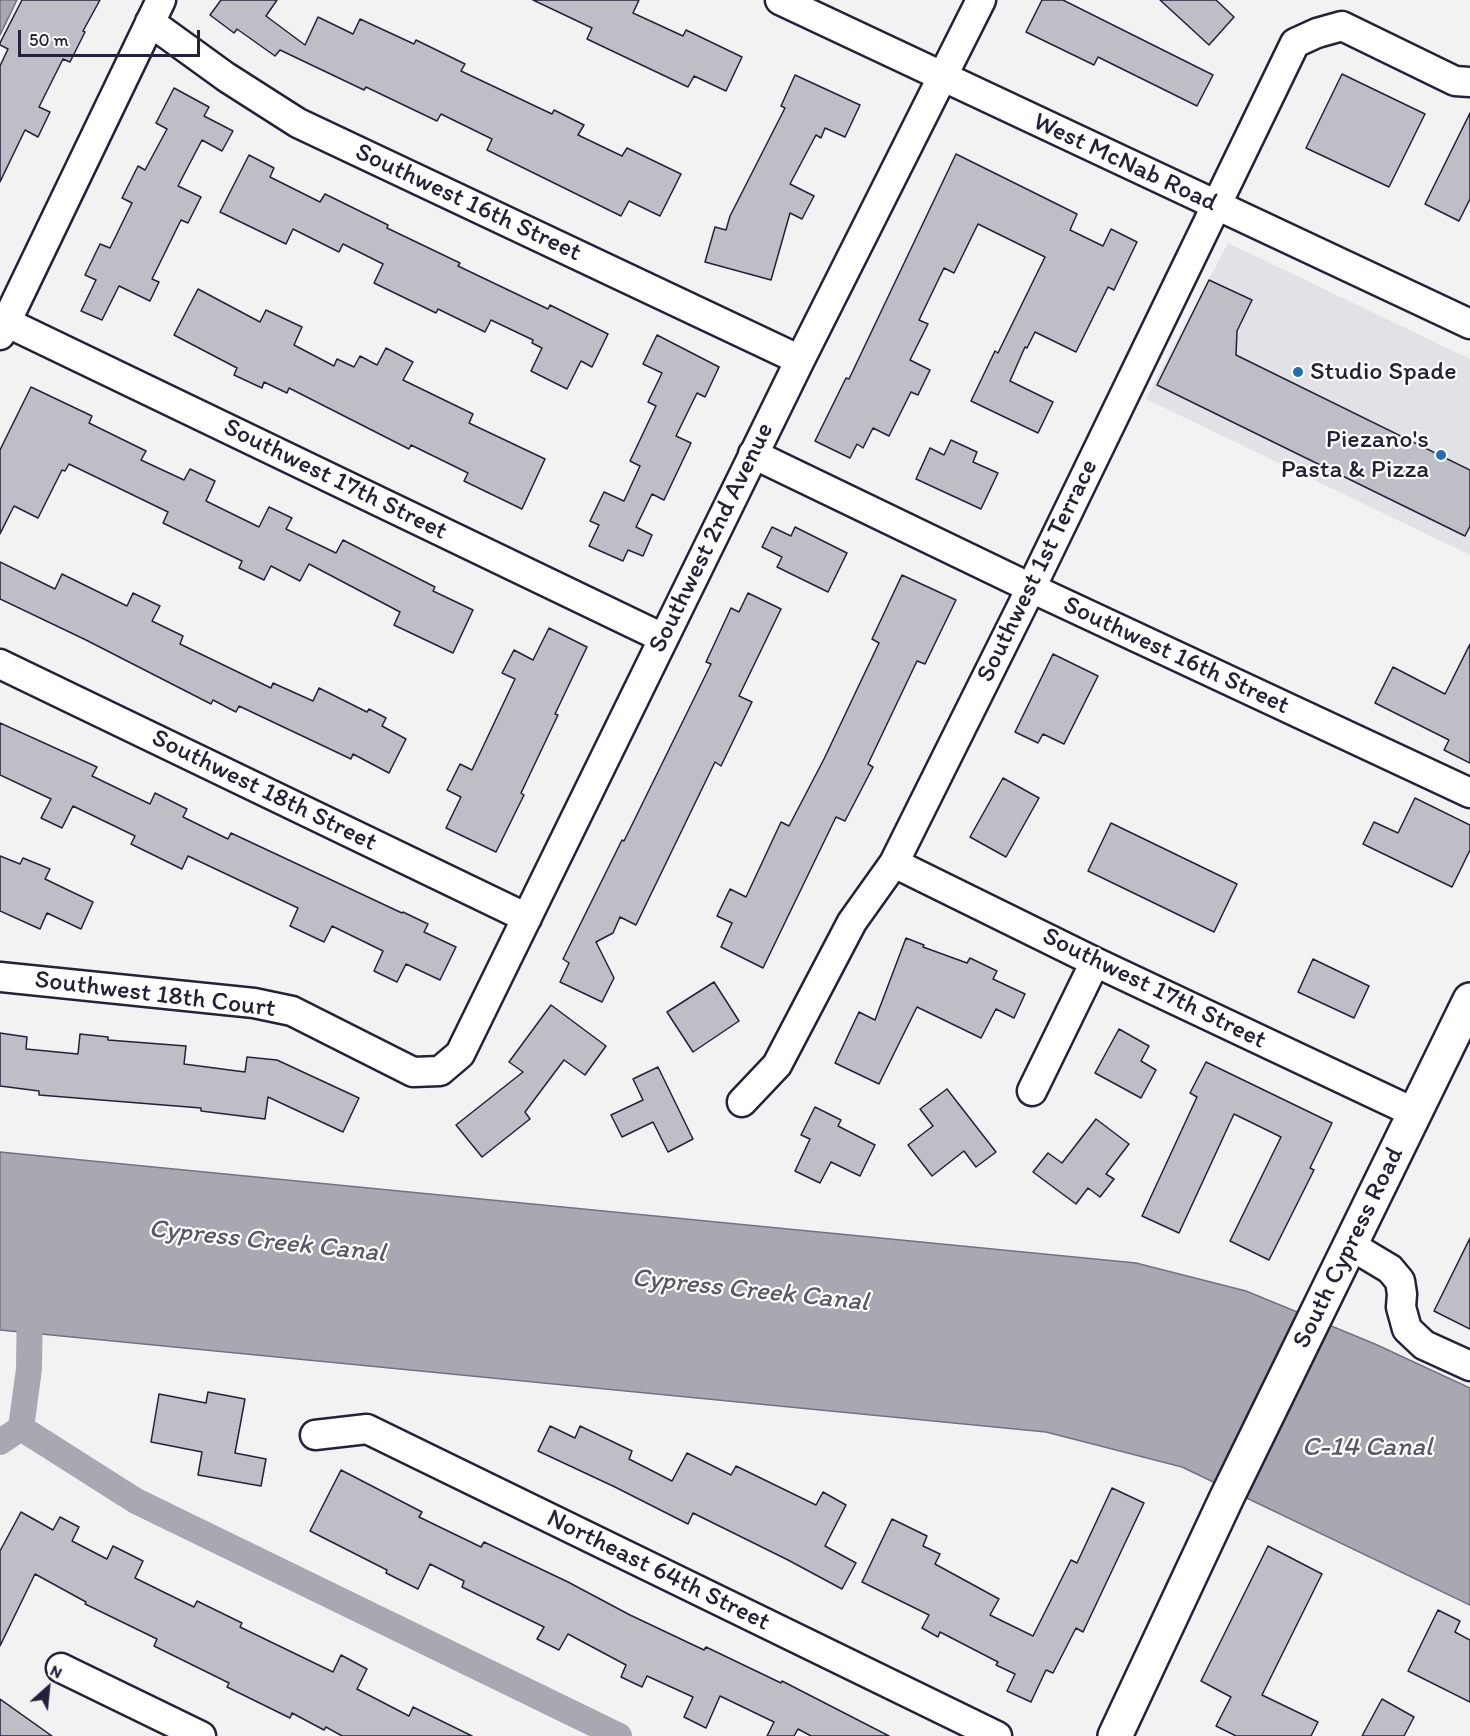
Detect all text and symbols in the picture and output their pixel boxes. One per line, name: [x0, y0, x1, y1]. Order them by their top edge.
scale bar: [21, 18, 202, 56]
text: 50 m: [29, 29, 69, 51]
street label: West McNab Road: [1028, 107, 1222, 219]
street label: Southwest 16th Street: [350, 137, 586, 269]
place label: Studio Spade: [1310, 356, 1457, 388]
marker: Studio Spade: [1291, 365, 1305, 379]
street label: Southwest 17th Street: [218, 412, 452, 548]
street label: Southwest 2nd Avenue: [643, 418, 781, 658]
place label: Piezano's Pasta & Pizza: [1281, 424, 1429, 485]
marker: Piezano's Pasta & Pizza: [1434, 448, 1448, 462]
street label: Southwest 1st Terrace: [971, 455, 1105, 687]
street label: Southwest 16th Street: [1058, 590, 1294, 722]
street label: Southwest 18th Street: [146, 723, 382, 859]
street label: Southwest 17th Street: [1037, 921, 1271, 1057]
street label: Southwest 18th Court: [33, 965, 277, 1025]
street label: South Cypress Road: [1287, 1142, 1411, 1354]
water label: Cypress Creek Canal: [147, 1213, 387, 1271]
water label: Cypress Creek Canal: [630, 1262, 870, 1320]
water label: C-14 Canal: [1302, 1432, 1432, 1464]
street label: Northeast 64th Street: [541, 1503, 775, 1639]
north arrow: [18, 1658, 78, 1718]
text: N: [47, 1661, 66, 1682]

